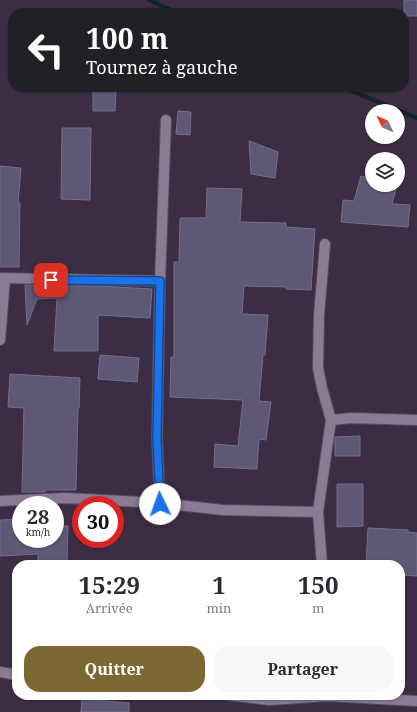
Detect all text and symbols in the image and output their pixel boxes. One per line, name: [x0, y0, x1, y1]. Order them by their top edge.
text: 100 m: [86, 19, 168, 57]
icon: left: [20, 24, 72, 76]
text: Tournez à gauche: [86, 55, 238, 79]
north arrow: [365, 104, 405, 144]
map controls: [365, 104, 405, 192]
button: layers: [365, 152, 405, 192]
pin: [34, 263, 68, 297]
icon: arrive: [40, 269, 62, 291]
position arrow: [139, 483, 181, 525]
speed limit sign: 30: [72, 496, 124, 548]
text: 28: [27, 503, 49, 530]
text: km/h: [26, 525, 50, 539]
text: 15:29: [78, 568, 140, 601]
text: 1: [212, 568, 226, 601]
text: 150: [298, 568, 338, 601]
text: Arrivée: [86, 599, 133, 617]
text: min: [206, 599, 231, 617]
text: m: [312, 599, 324, 617]
button: Quitter: [24, 646, 205, 692]
button: Partager: [213, 646, 393, 692]

